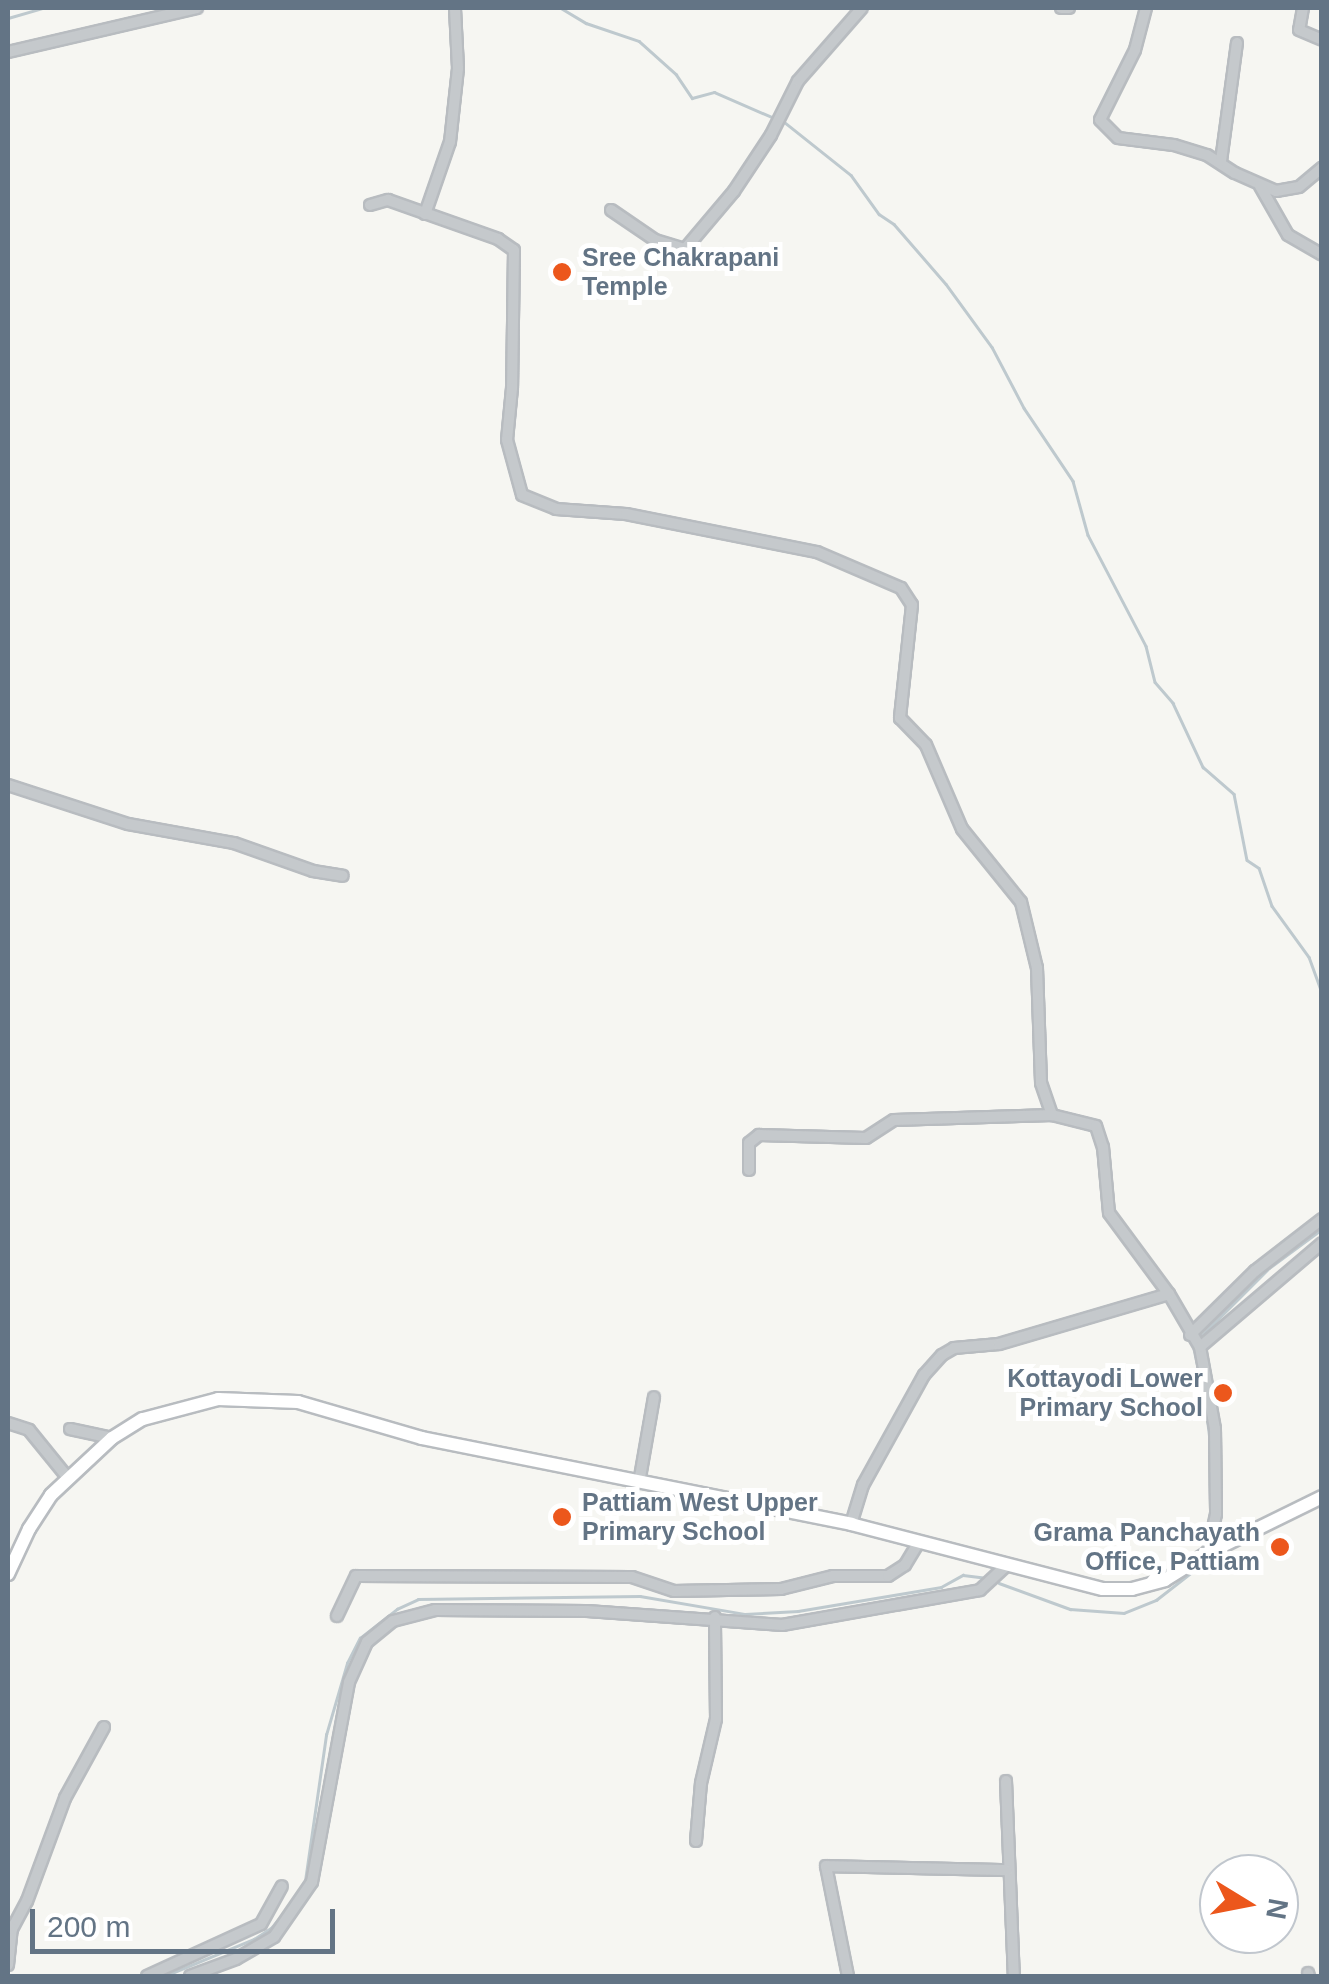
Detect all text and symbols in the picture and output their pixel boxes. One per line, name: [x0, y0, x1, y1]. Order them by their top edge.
place label: Sree Chakrapani Temple: [582, 243, 779, 302]
marker: Sree Chakrapani Temple: [551, 261, 573, 283]
place label: Kottayodi Lower Primary School: [1007, 1364, 1203, 1423]
marker: Kottayodi Lower Primary School: [1212, 1382, 1234, 1404]
place label: Pattiam West Upper Primary School: [582, 1488, 818, 1547]
marker: Pattiam West Upper Primary School: [551, 1506, 573, 1528]
place label: Grama Panchayath Office, Pattiam: [1034, 1518, 1260, 1577]
marker: Grama Panchayath Office, Pattiam: [1269, 1536, 1291, 1558]
north arrow: [1199, 1854, 1299, 1954]
scale bar: [35, 1889, 340, 1951]
text: N: [1260, 1896, 1294, 1922]
text: 200 m: [47, 1910, 130, 1943]

